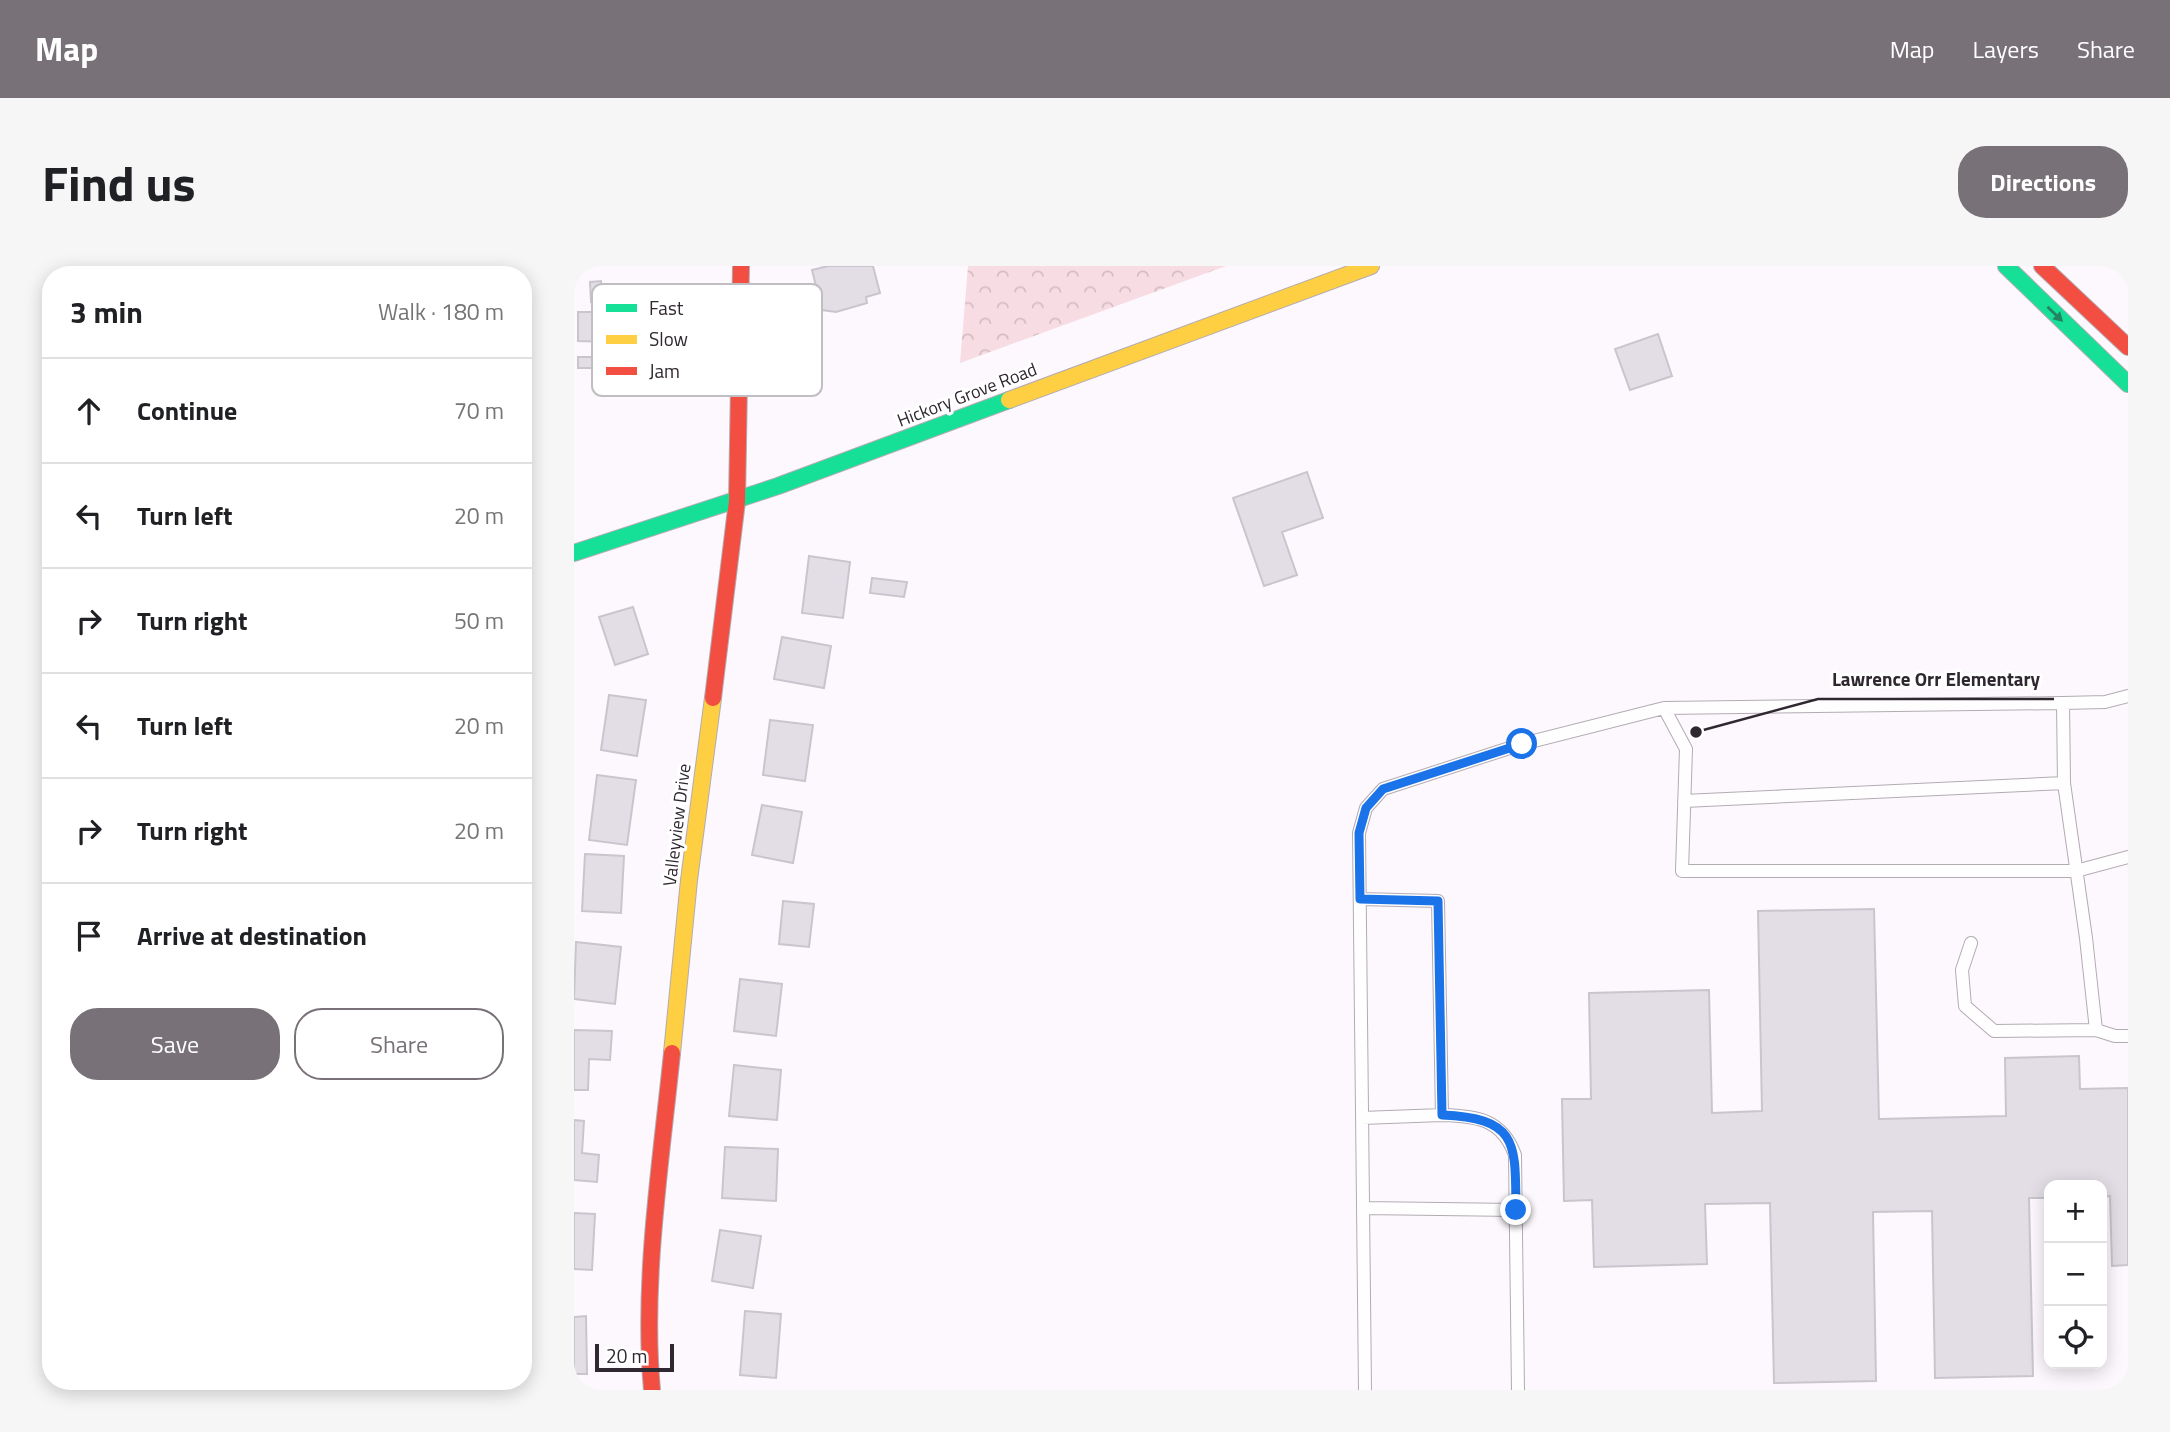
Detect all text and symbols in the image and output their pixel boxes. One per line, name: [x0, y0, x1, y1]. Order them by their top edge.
text: Map: [35, 24, 98, 74]
text: Map: [1890, 31, 1935, 67]
text: Layers: [1973, 31, 2039, 67]
text: Share: [2077, 31, 2135, 67]
text: Find us: [42, 145, 196, 220]
button: Directions: [1958, 146, 2128, 218]
legend: [592, 284, 822, 396]
text: 3 min: [70, 289, 143, 335]
text: Fast: [649, 293, 684, 322]
text: Walk · 180 m: [378, 294, 504, 329]
one-way arrow: [2046, 305, 2063, 321]
text: Slow: [649, 324, 688, 353]
street label: Hickory Grove Road: [893, 355, 1041, 434]
text: Jam: [649, 356, 680, 385]
text: Continue: [137, 391, 237, 430]
icon: ahead: [70, 392, 108, 430]
text: 70 m: [454, 393, 504, 428]
text: Turn left: [137, 496, 232, 535]
icon: left: [70, 497, 108, 535]
text: 20 m: [454, 498, 504, 533]
text: Turn right: [137, 601, 248, 640]
icon: right: [70, 602, 108, 640]
text: 50 m: [454, 603, 504, 638]
callout: Lawrence Orr Elementary: [1818, 659, 2054, 699]
text: Lawrence Orr Elementary: [1832, 664, 2041, 693]
text: Turn left: [137, 706, 232, 745]
icon: left: [70, 707, 108, 745]
text: 20 m: [454, 708, 504, 743]
route start: [1506, 728, 1537, 759]
street label: Valleyview Drive: [656, 762, 697, 888]
text: Turn right: [137, 811, 248, 850]
icon: right: [70, 812, 108, 850]
text: 20 m: [454, 813, 504, 848]
text: Arrive at destination: [137, 916, 367, 955]
icon: arrive: [70, 917, 108, 955]
button: Save: [70, 1008, 280, 1080]
button: Share: [294, 1008, 504, 1080]
map controls: [2044, 1180, 2107, 1369]
button: +: [2044, 1180, 2107, 1243]
route end: [1500, 1194, 1531, 1225]
button: −: [2044, 1243, 2107, 1306]
button: locate: [2044, 1306, 2107, 1369]
scale bar: [595, 1341, 674, 1373]
text: 20 m: [606, 1341, 647, 1370]

